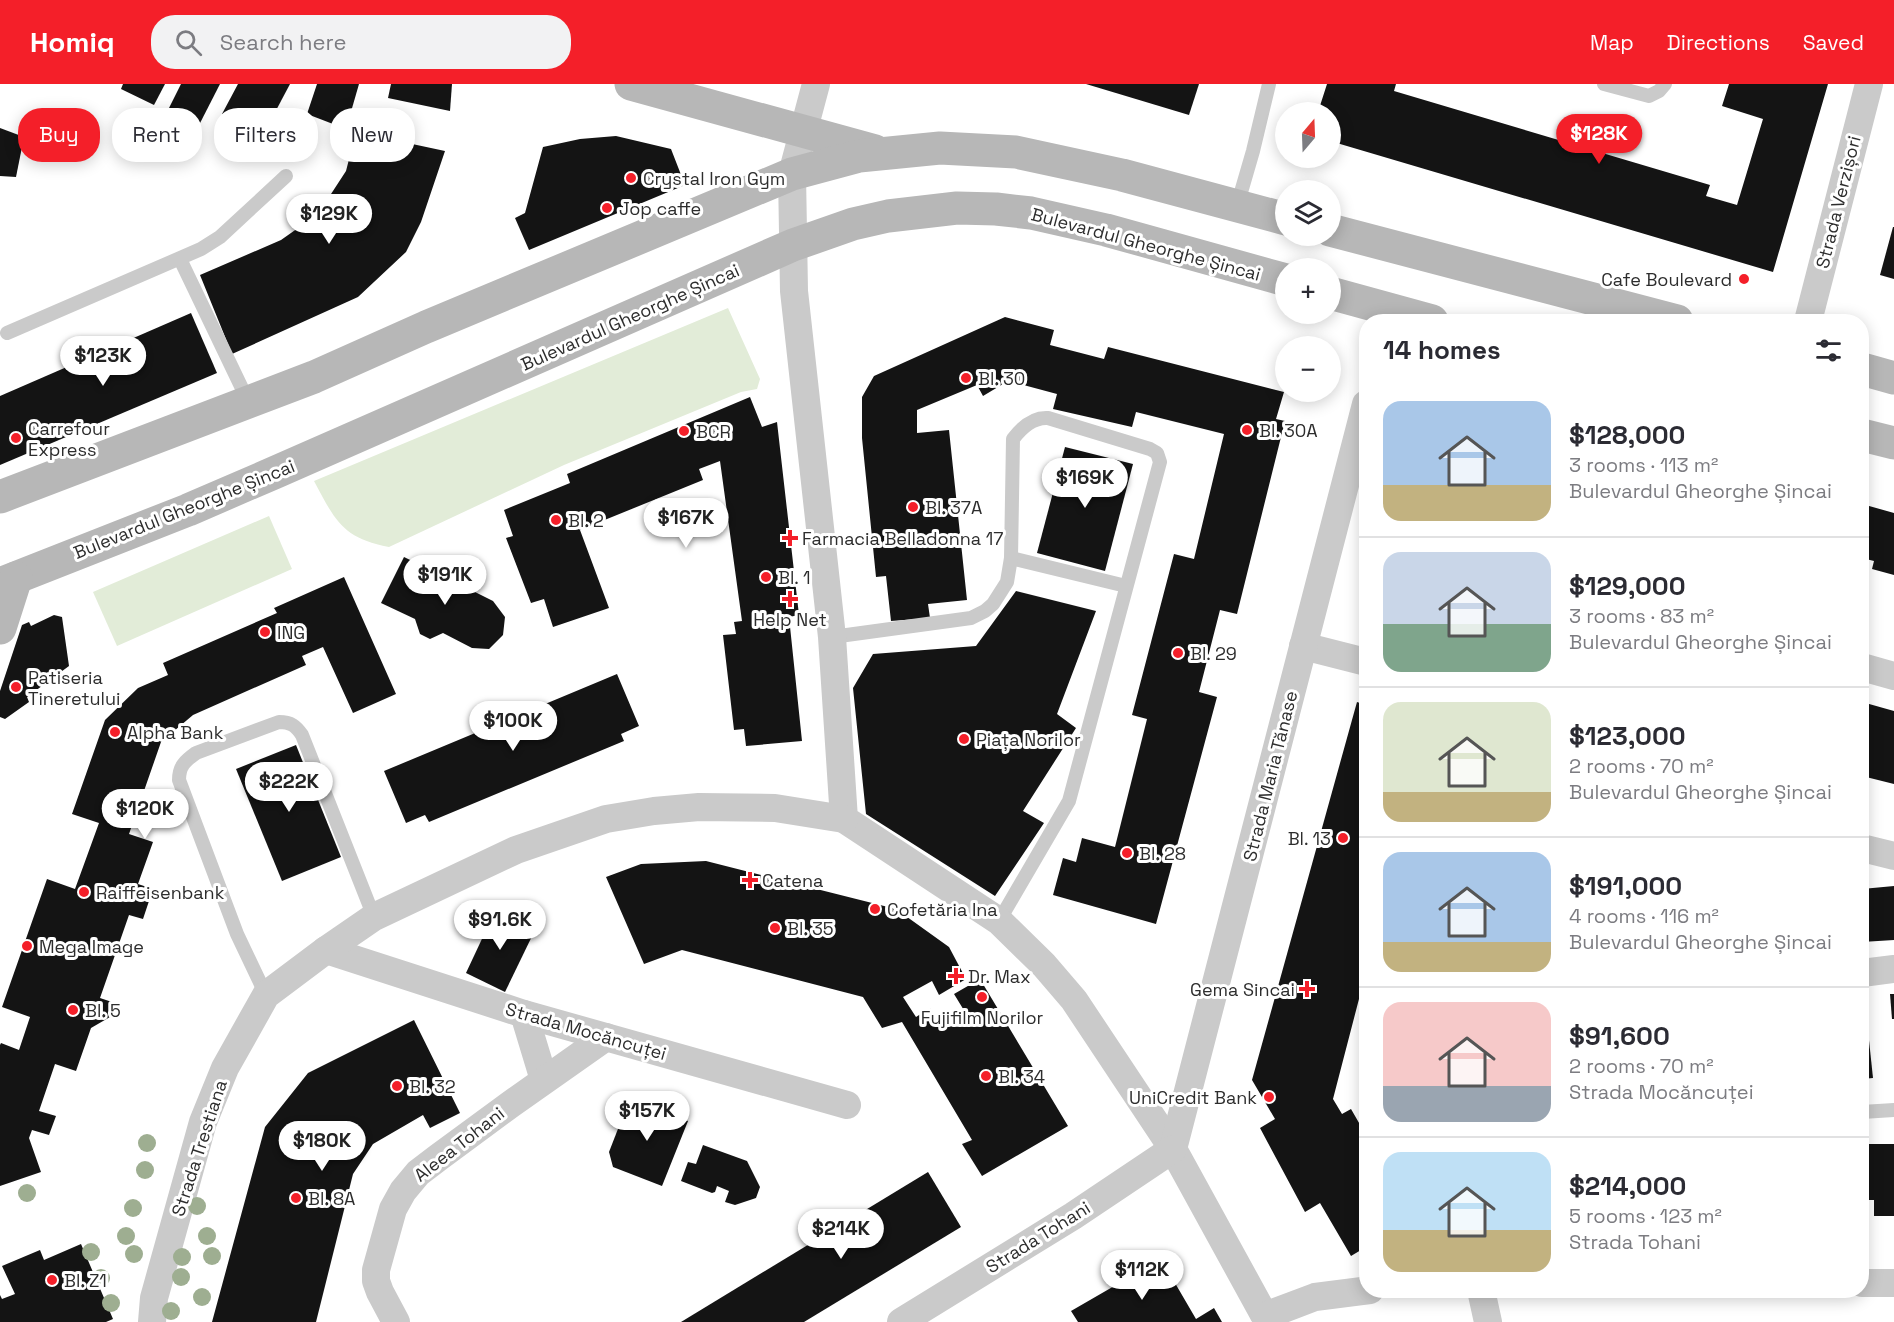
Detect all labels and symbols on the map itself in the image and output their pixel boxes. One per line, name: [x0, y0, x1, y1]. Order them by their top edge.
north arrow: [1275, 102, 1341, 168]
pin: $128K: [1557, 114, 1641, 165]
street label: Strada Verzișori: [1810, 133, 1866, 271]
place label: Crystal Iron Gym: [643, 167, 785, 190]
marker: Crystal Iron Gym: [624, 171, 638, 185]
pin: $129K: [287, 194, 371, 245]
place label: Jop caffe: [619, 197, 701, 220]
marker: Jop caffe: [600, 201, 614, 215]
street label: Bulevardul Gheorghe Șincai: [1029, 202, 1263, 286]
street label: Bulevardul Gheorghe Șincai: [517, 258, 743, 376]
place label: Cafe Boulevard: [1601, 268, 1732, 291]
marker: Cafe Boulevard: [1737, 272, 1751, 286]
pin: $123K: [61, 336, 145, 387]
place label: Bl. 30: [978, 367, 1025, 390]
marker: Bl. 30: [959, 371, 973, 385]
place label: Carrefour Express: [28, 417, 110, 461]
place label: Bl. 30A: [1259, 419, 1318, 442]
place label: BCR: [696, 420, 731, 443]
marker: Bl. 30A: [1240, 423, 1254, 437]
marker: BCR: [677, 424, 691, 438]
marker: Carrefour Express: [9, 431, 23, 445]
street label: Bulevardul Gheorghe Șincai: [70, 454, 298, 564]
pin: $169K: [1043, 458, 1127, 509]
place label: Bl. 37A: [925, 496, 982, 519]
pin: $167K: [644, 498, 728, 549]
marker: Bl. 37A: [906, 500, 920, 514]
place label: Bl. 2: [568, 509, 604, 532]
marker: Bl. 2: [549, 513, 563, 527]
place label: Farmacia Belladonna 17: [802, 527, 1003, 550]
marker: Farmacia Belladonna 17: [783, 531, 797, 545]
pin: $191K: [403, 555, 487, 606]
place label: Bl. 1: [778, 566, 810, 589]
marker: Bl. 1: [759, 570, 773, 584]
marker: Help Net: [783, 592, 797, 606]
place label: Help Net: [753, 608, 827, 631]
place label: ING: [277, 621, 305, 644]
marker: ING: [258, 625, 272, 639]
place label: Bl. 29: [1190, 642, 1237, 665]
marker: Bl. 29: [1171, 646, 1185, 660]
place label: Patiseria Tineretului: [28, 666, 120, 710]
marker: Patiseria Tineretului: [9, 680, 23, 694]
street label: Strada Maria Tănase: [1238, 688, 1302, 864]
pin: $100K: [471, 701, 555, 752]
place label: Alpha Bank: [127, 721, 224, 744]
marker: Alpha Bank: [108, 725, 122, 739]
place label: Piața Norilor: [976, 728, 1081, 751]
marker: Piața Norilor: [957, 732, 971, 746]
pin: $222K: [247, 762, 331, 813]
pin: $120K: [103, 789, 187, 840]
place label: Bl. 13: [1288, 827, 1331, 850]
marker: Bl. 13: [1336, 831, 1350, 845]
place label: Bl. 28: [1139, 842, 1186, 865]
marker: Bl. 28: [1120, 846, 1134, 860]
place label: Catena: [762, 869, 823, 892]
marker: Catena: [743, 873, 757, 887]
place label: Raiffeisenbank: [96, 881, 225, 904]
marker: Raiffeisenbank: [77, 885, 91, 899]
place label: Cofetăria Ina: [887, 898, 998, 921]
pin: $91.6K: [451, 900, 549, 951]
marker: Cofetăria Ina: [868, 902, 882, 916]
place label: Bl. 35: [787, 917, 834, 940]
marker: Bl. 35: [768, 921, 782, 935]
place label: Mega Image: [39, 935, 144, 958]
marker: Mega Image: [20, 939, 34, 953]
place label: Dr. Max: [968, 965, 1031, 988]
marker: Dr. Max: [949, 969, 963, 983]
place label: Gema Sincai: [1190, 978, 1295, 1001]
marker: Gema Sincai: [1300, 982, 1314, 996]
marker: Fujifilm Norilor: [975, 990, 989, 1004]
street label: Strada Mocăncuței: [503, 997, 669, 1065]
place label: Bl. 5: [85, 999, 121, 1022]
marker: Bl. 5: [66, 1003, 80, 1017]
place label: Fujifilm Norilor: [921, 1006, 1044, 1029]
place label: Bl. 34: [998, 1065, 1045, 1088]
marker: Bl. 34: [979, 1069, 993, 1083]
place label: Bl. 32: [409, 1075, 456, 1098]
street label: Strada Trestiana: [166, 1077, 232, 1219]
marker: Bl. 32: [390, 1079, 404, 1093]
place label: UniCredit Bank: [1129, 1086, 1257, 1109]
marker: UniCredit Bank: [1262, 1090, 1276, 1104]
pin: $157K: [605, 1091, 689, 1142]
street label: Aleea Tohani: [409, 1102, 509, 1186]
pin: $180K: [280, 1121, 364, 1172]
place label: Bl. 8A: [308, 1187, 355, 1210]
marker: Bl. 8A: [289, 1191, 303, 1205]
street label: Strada Tohani: [982, 1196, 1094, 1278]
pin: $214K: [799, 1209, 883, 1260]
pin: $112K: [1100, 1250, 1184, 1301]
place label: Bl. Z1: [64, 1269, 107, 1292]
marker: Bl. Z1: [45, 1273, 59, 1287]

